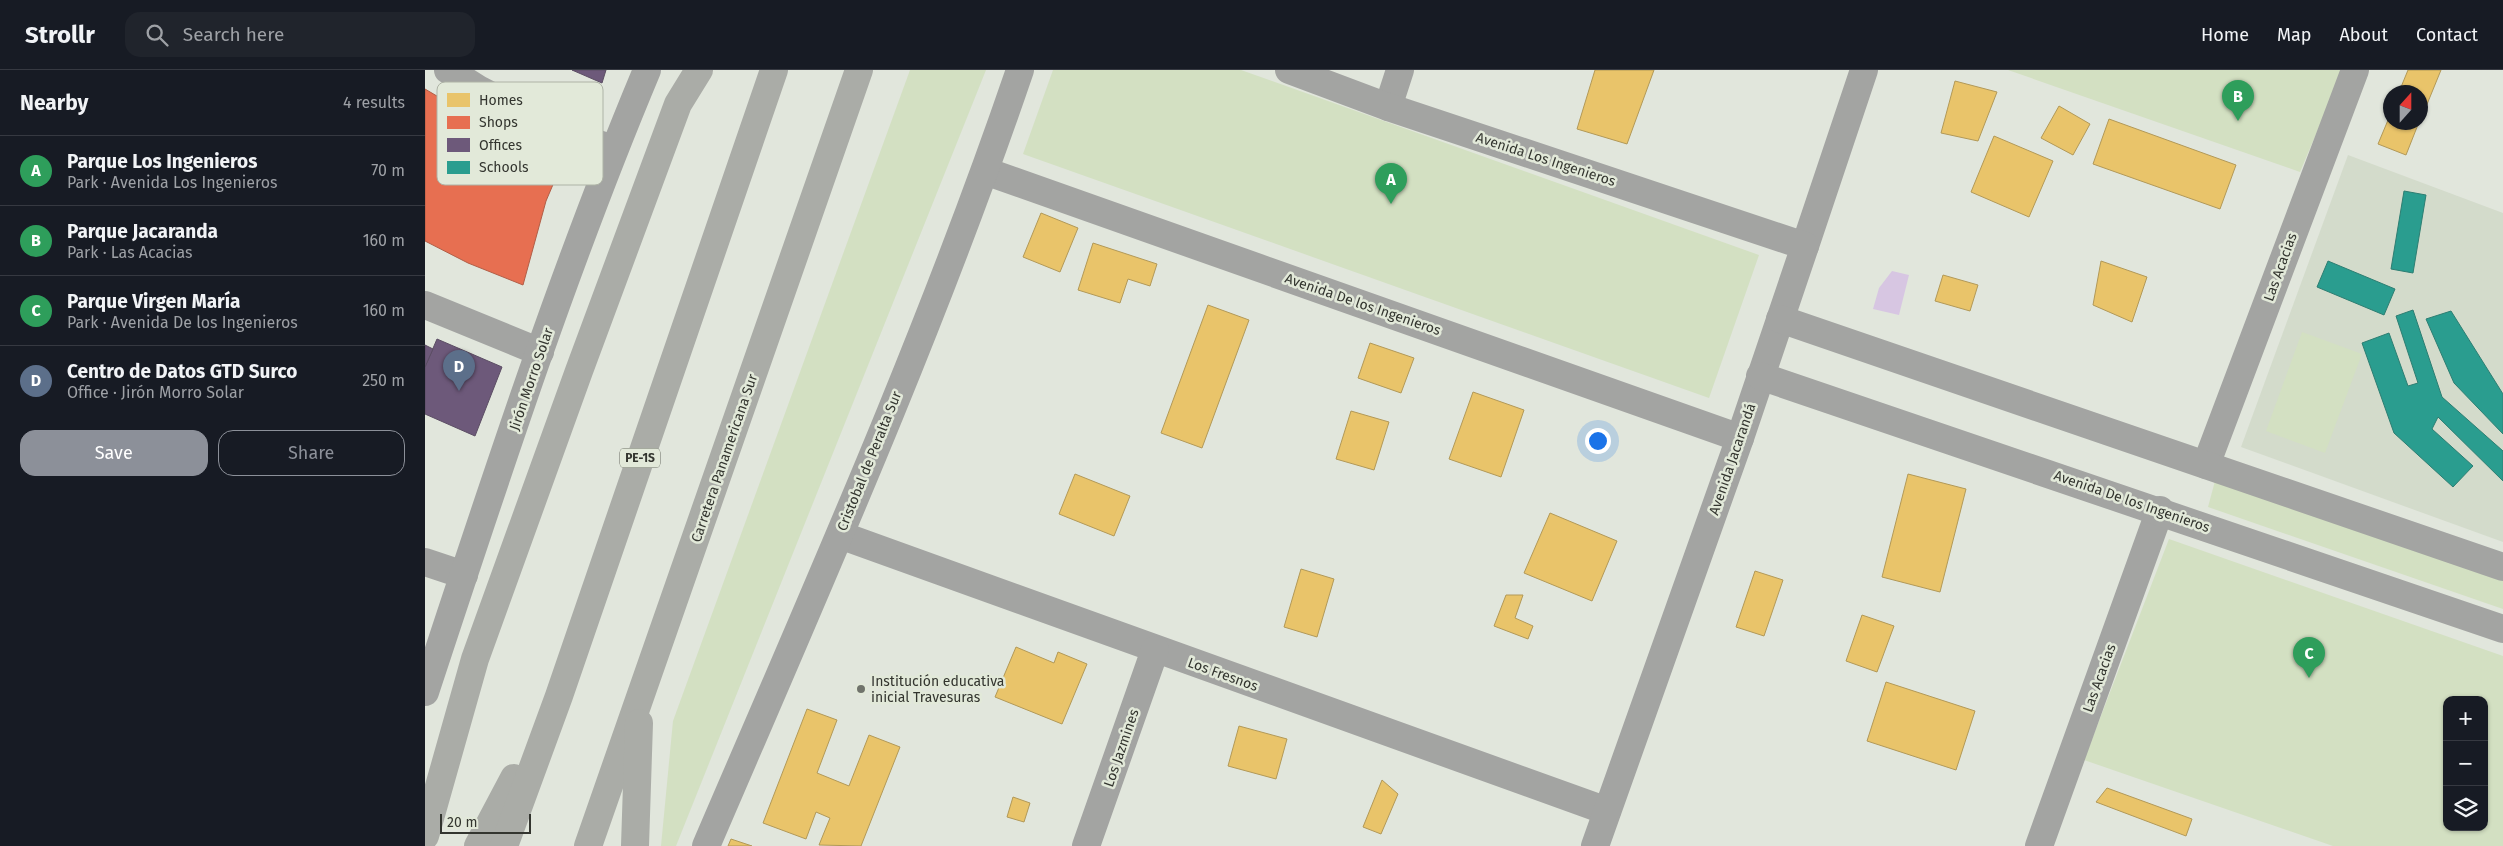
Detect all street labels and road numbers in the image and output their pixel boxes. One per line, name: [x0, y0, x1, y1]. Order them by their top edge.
street label: Avenida Los Ingenieros: [1474, 129, 1618, 190]
street label: Las Acacias: [2260, 230, 2301, 304]
street label: Avenida De los Ingenieros: [1283, 270, 1443, 339]
street label: Jirón Morro Solar: [506, 325, 557, 433]
street label: Carretera Panamericana Sur: [688, 371, 761, 544]
street label: Cristobal de Peralta Sur: [834, 388, 905, 533]
street label: Avenida Jacarandá: [1705, 401, 1760, 517]
road number: PE-1S: [620, 448, 660, 468]
street label: Avenida De los Ingenieros: [2052, 467, 2212, 536]
street label: Las Acacias: [2079, 641, 2120, 715]
street label: Los Fresnos: [1185, 654, 1261, 695]
street label: Los Jazmines: [1100, 706, 1143, 789]

